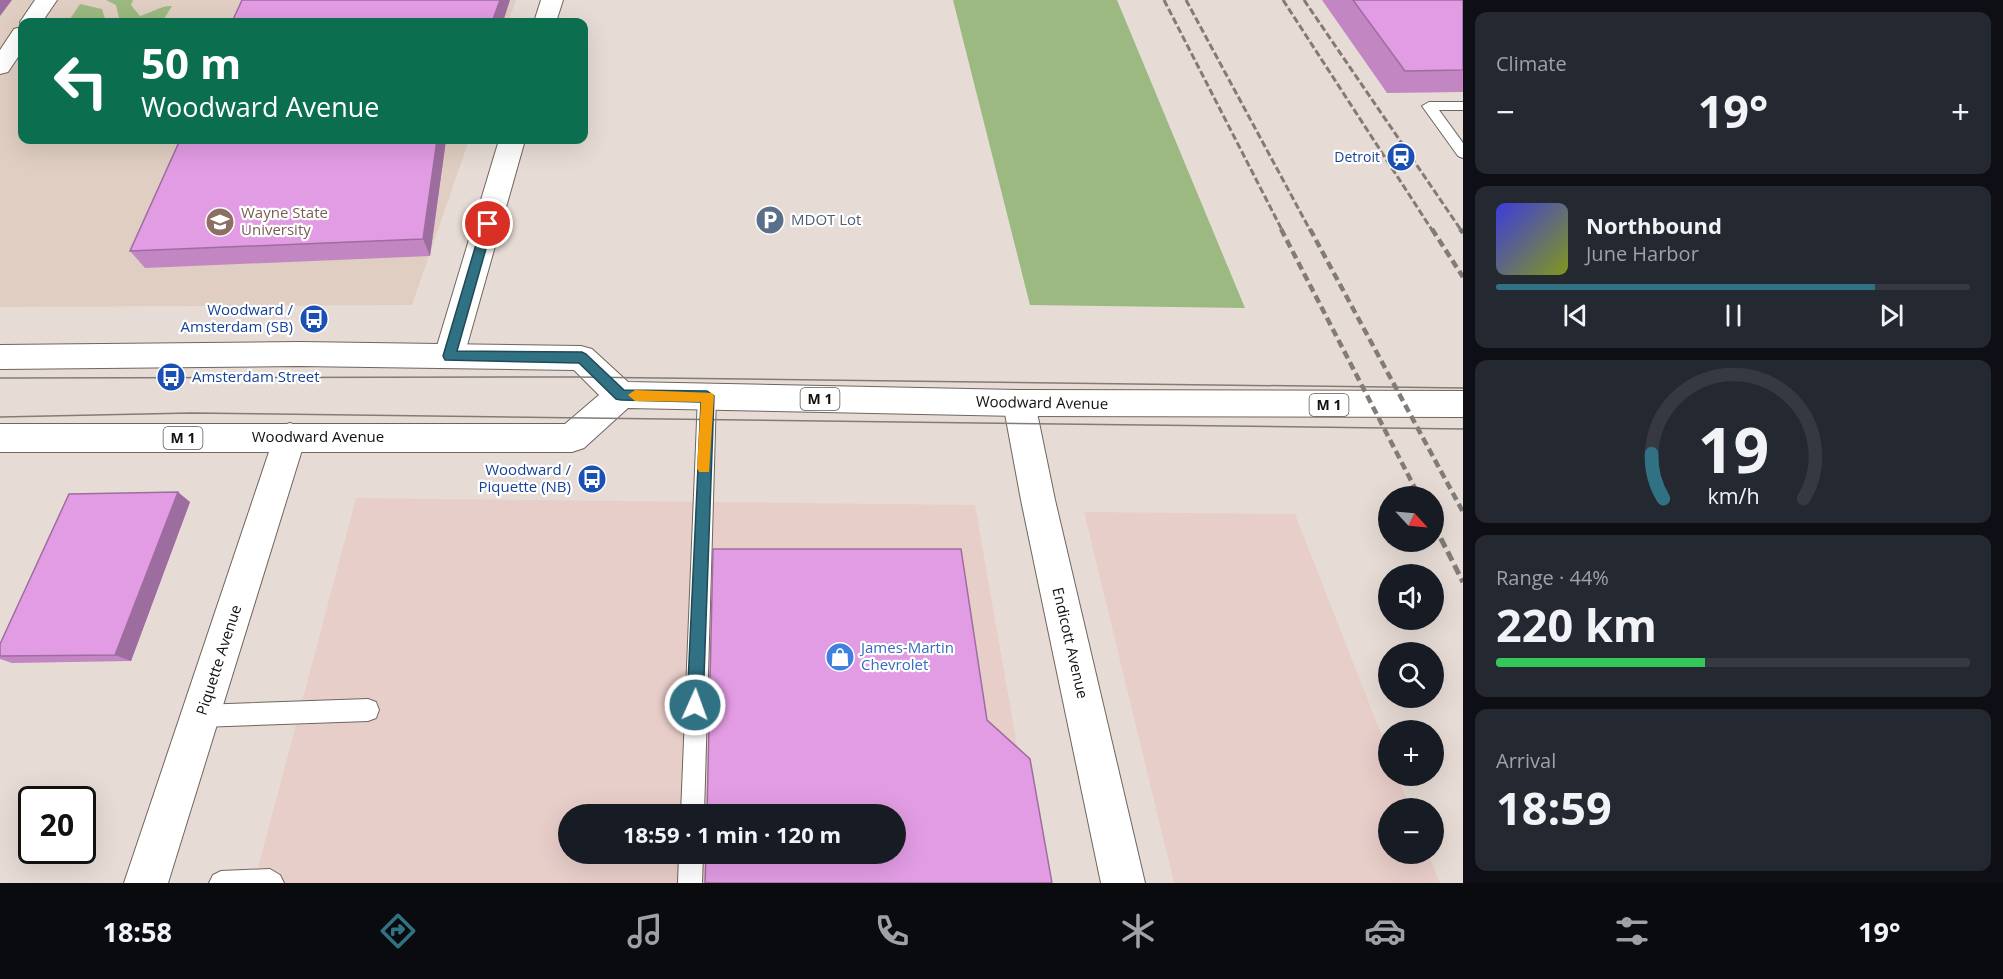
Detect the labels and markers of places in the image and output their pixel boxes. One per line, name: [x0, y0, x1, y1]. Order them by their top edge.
station icon: Detroit: [1385, 141, 1417, 173]
place label: Detroit: [1334, 147, 1380, 166]
pin: [462, 198, 513, 249]
place label: Wayne State University: [241, 202, 328, 239]
parking icon: MDOT Lot: [754, 204, 786, 236]
school or university icon: Wayne State University: [204, 206, 236, 238]
place label: MDOT Lot: [791, 209, 861, 229]
place label: Woodward / Amsterdam (SB): [181, 299, 293, 336]
bus stop icon: Woodward / Amsterdam (SB): [298, 303, 330, 335]
bus stop icon: Amsterdam Street: [155, 361, 187, 393]
place label: Amsterdam Street: [192, 366, 320, 386]
place label: Woodward / Piquette (NB): [479, 459, 571, 496]
bus stop icon: Woodward / Piquette (NB): [576, 463, 608, 495]
place label: James-Martin Chevrolet: [859, 637, 954, 674]
shop icon: James-Martin Chevrolet: [824, 641, 856, 673]

